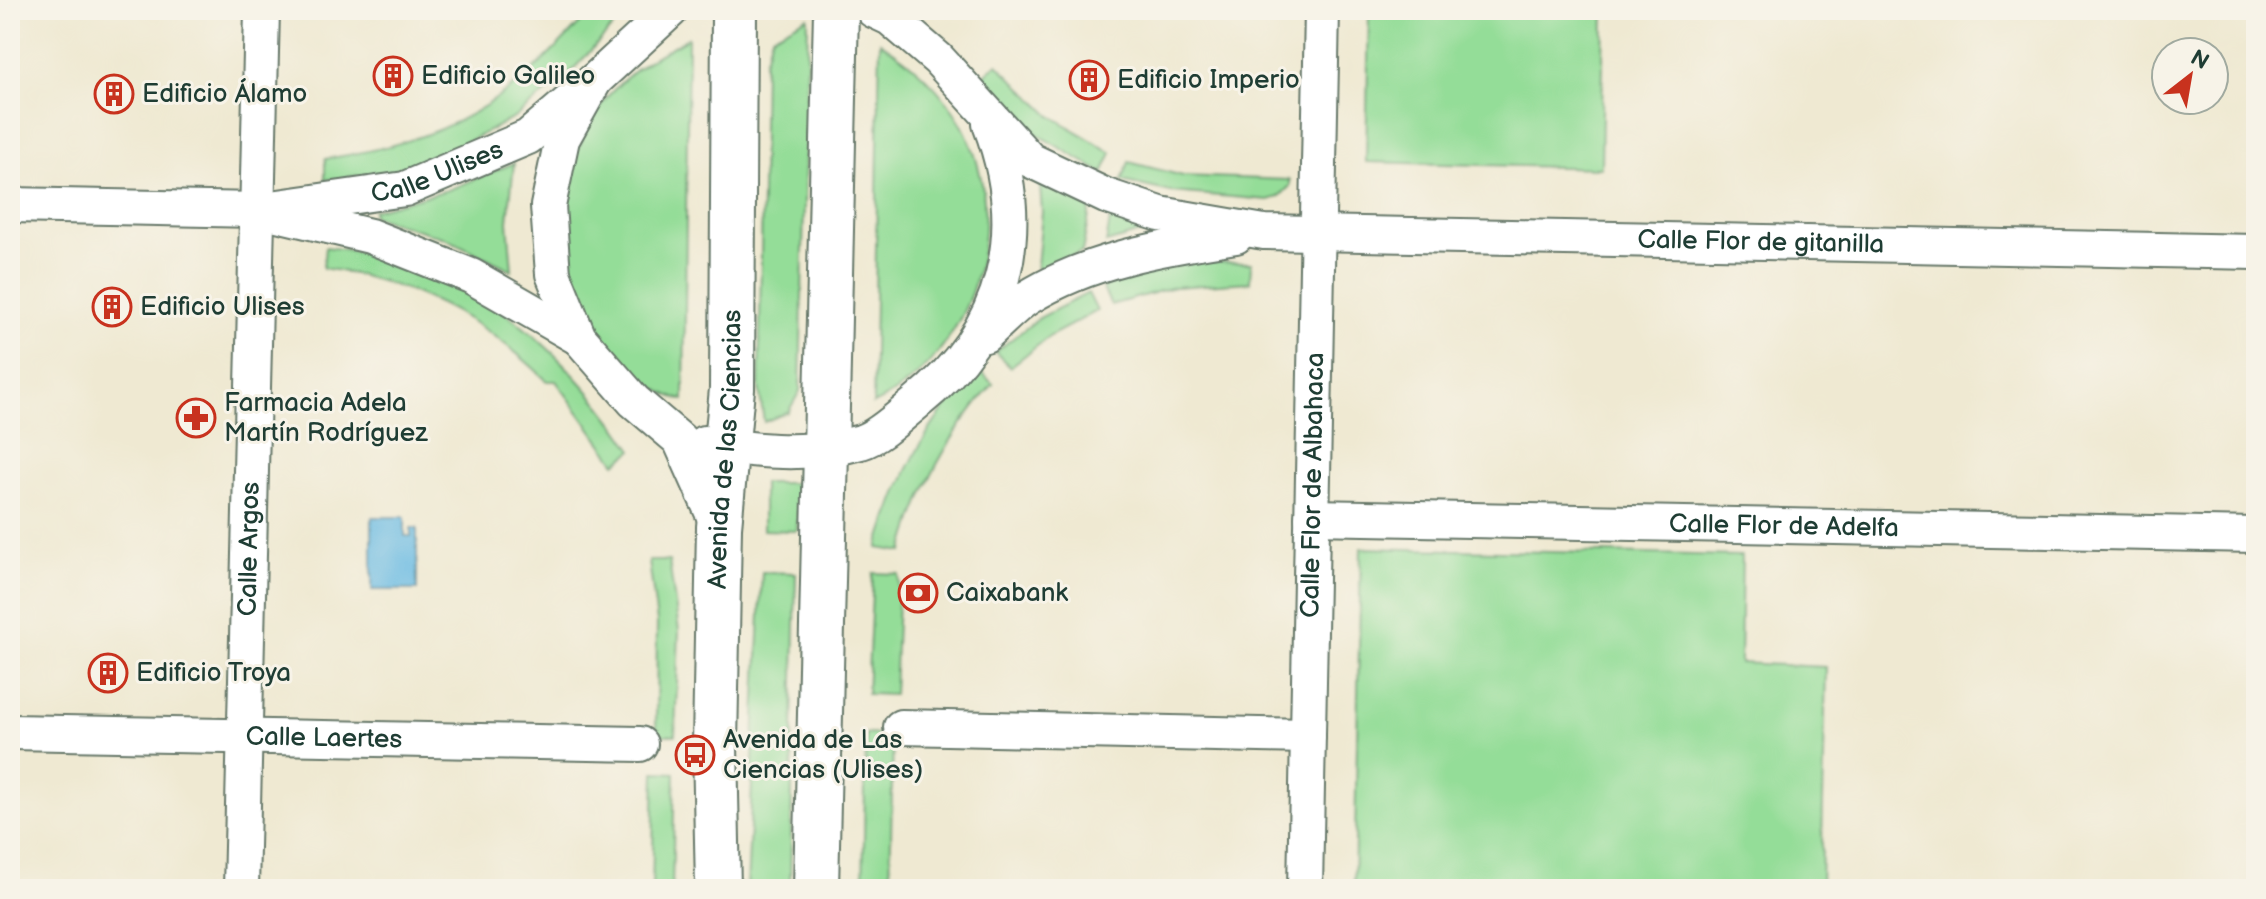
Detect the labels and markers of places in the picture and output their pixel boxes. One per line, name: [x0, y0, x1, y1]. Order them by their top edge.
building icon: Edificio Galileo: [372, 55, 414, 97]
building icon: Edificio Imperio: [1068, 59, 1110, 101]
place label: Edificio Galileo: [421, 61, 595, 92]
place label: Edificio Imperio: [1117, 65, 1300, 96]
building icon: Edificio Álamo: [93, 73, 135, 115]
place label: Edificio Álamo: [142, 77, 307, 110]
building icon: Edificio Ulises: [91, 286, 133, 328]
place label: Edificio Ulises: [140, 292, 305, 323]
place label: Farmacia Adela Martín Rodríguez: [224, 388, 428, 449]
pharmacy icon: Farmacia Adela Martín Rodríguez: [175, 397, 217, 439]
bank icon: Caixabank: [897, 572, 939, 614]
place label: Caixabank: [946, 578, 1068, 609]
building icon: Edificio Troya: [87, 652, 129, 694]
place label: Edificio Troya: [136, 658, 291, 689]
place label: Avenida de Las Ciencias (Ulises): [723, 725, 923, 786]
bus stop icon: Avenida de Las Ciencias (Ulises): [674, 734, 716, 776]

